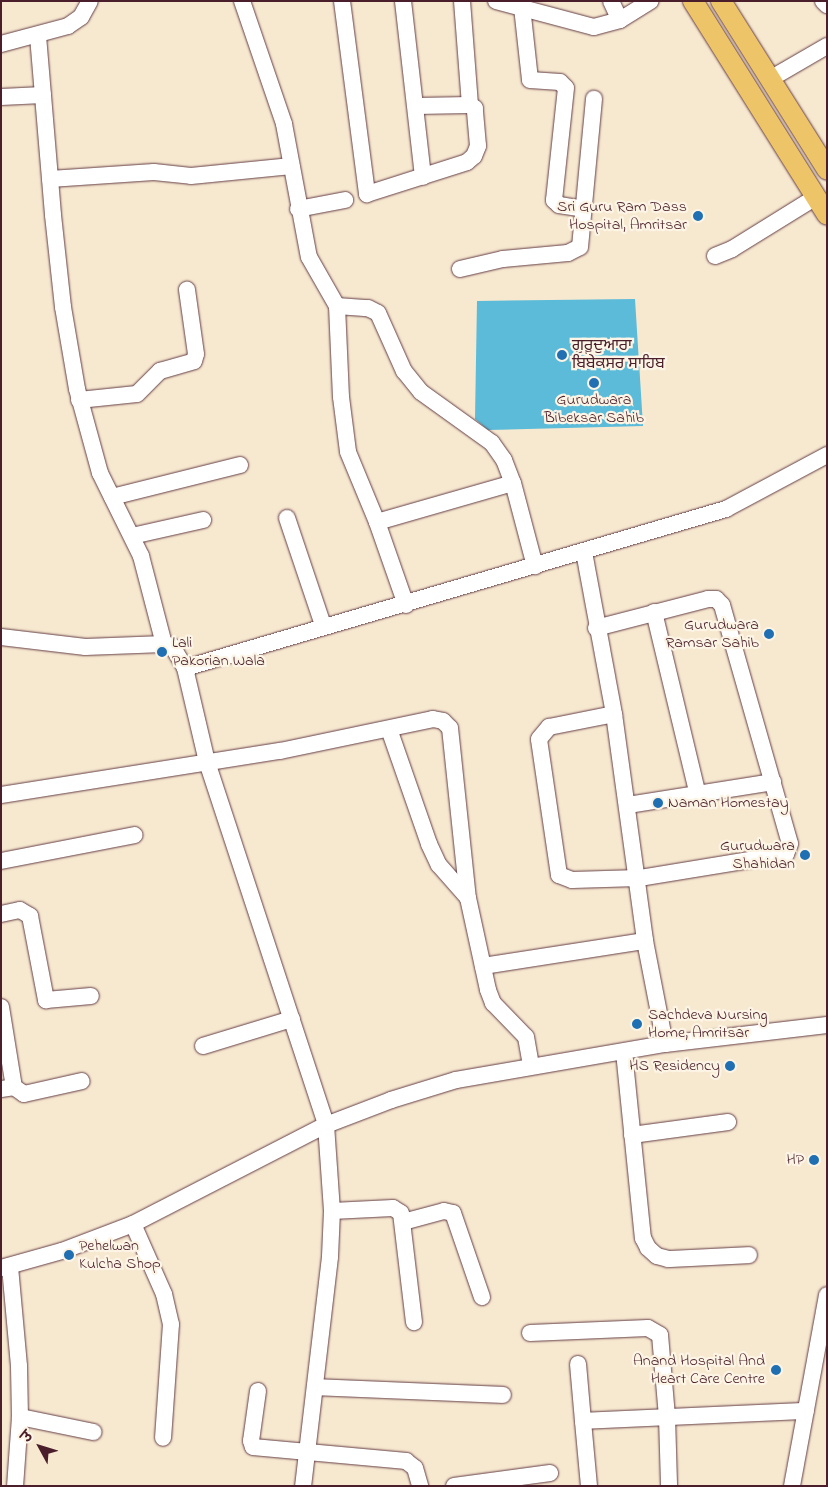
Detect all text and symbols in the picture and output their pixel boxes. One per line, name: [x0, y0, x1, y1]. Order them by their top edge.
place label: Sri Guru Ram Dass Hospital, Amritsar: [557, 197, 687, 235]
marker: Sri Guru Ram Dass Hospital, Amritsar: [691, 209, 705, 223]
place label: ਗੁਰੂਦੁਆਰਾ ਬਿਬੇਕਸਰ ਸਾਹਿਬ: [572, 336, 665, 374]
marker: ਗੁਰੂਦੁਆਰਾ ਬਿਬੇਕਸਰ ਸਾਹਿਬ: [556, 349, 568, 361]
marker: Gurudwara Bibeksar Sahib: [588, 377, 600, 389]
place label: Gurudwara Bibeksar Sahib: [544, 390, 644, 428]
place label: Gurudwara Ramsar Sahib: [666, 615, 759, 653]
marker: Gurudwara Ramsar Sahib: [763, 628, 775, 640]
place label: Lali Pakorian Wala: [172, 633, 265, 671]
marker: Lali Pakorian Wala: [156, 646, 168, 658]
place label: Naman Homestay: [668, 793, 789, 813]
marker: Naman Homestay: [652, 797, 664, 809]
place label: Gurudwara Shahidan: [720, 836, 795, 874]
marker: Gurudwara Shahidan: [799, 849, 811, 861]
place label: Sachdeva Nursing Home, Amritsar: [648, 1005, 768, 1043]
marker: Sachdeva Nursing Home, Amritsar: [630, 1017, 644, 1031]
place label: HS Residency: [629, 1056, 720, 1076]
marker: HS Residency: [724, 1060, 736, 1072]
place label: HP: [786, 1150, 804, 1170]
marker: HP: [808, 1154, 820, 1166]
place label: Pehelwan Kulcha Shop: [79, 1236, 161, 1274]
marker: Pehelwan Kulcha Shop: [63, 1249, 75, 1261]
place label: Anand Hospital And Heart Care Centre: [633, 1351, 765, 1389]
marker: Anand Hospital And Heart Care Centre: [769, 1363, 783, 1377]
north arrow: [15, 1422, 65, 1472]
text: उ: [17, 1427, 39, 1447]

